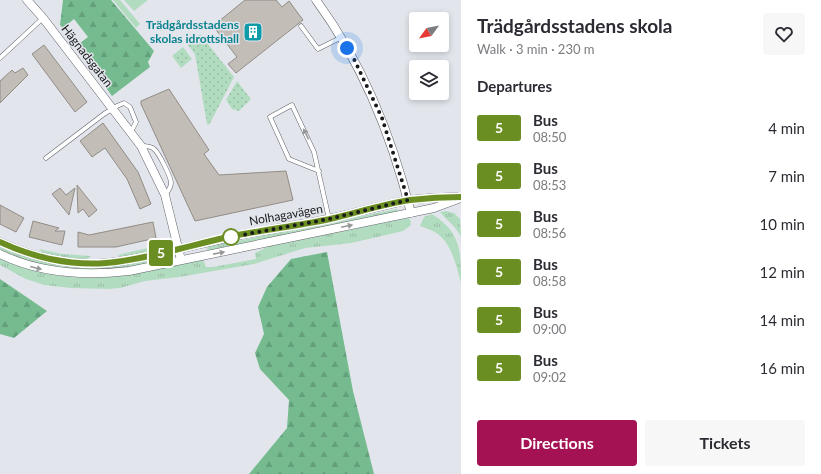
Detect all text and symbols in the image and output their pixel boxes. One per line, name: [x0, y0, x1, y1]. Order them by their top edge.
north arrow: [409, 12, 449, 52]
map controls: [409, 12, 449, 100]
button: heart: [763, 13, 805, 55]
text: Trädgårdsstadens skola: [477, 14, 672, 37]
place label: Trädgårdsstadens skolas idrottshall: [146, 17, 239, 46]
building icon: Trädgårdsstadens skolas idrottshall: [242, 21, 264, 43]
street label: Hägnadsgatan: [58, 22, 116, 90]
your location: [337, 38, 357, 58]
text: Walk · 3 min · 230 m: [477, 41, 595, 57]
button: layers: [409, 60, 449, 100]
text: Departures: [477, 77, 552, 95]
text: Bus: [533, 111, 558, 129]
text: 5: [495, 119, 503, 136]
text: 4 min: [768, 119, 805, 137]
one-way arrow: [303, 129, 309, 140]
text: 08:50: [533, 129, 566, 145]
text: Bus: [533, 159, 558, 177]
text: 5: [495, 167, 503, 184]
text: 7 min: [768, 167, 805, 185]
text: 08:53: [533, 177, 566, 193]
street label: Nolhagavägen: [248, 201, 324, 228]
text: Bus: [533, 207, 558, 225]
text: 5: [495, 215, 503, 232]
text: 10 min: [759, 215, 805, 233]
one-way arrow: [341, 223, 353, 229]
text: 08:56: [533, 225, 566, 241]
unlabelled marker: [222, 228, 240, 246]
line badge: 5: [148, 240, 174, 266]
text: 5: [157, 244, 165, 261]
one-way arrow: [213, 250, 226, 256]
text: Bus: [533, 255, 558, 273]
text: 5: [495, 263, 503, 280]
text: 12 min: [759, 263, 805, 281]
one-way arrow: [30, 265, 43, 271]
text: 08:58: [533, 273, 566, 289]
text: Bus: [533, 303, 558, 321]
text: 5: [495, 311, 503, 328]
text: 14 min: [759, 311, 805, 329]
text: 09:00: [533, 321, 566, 337]
text: Bus: [533, 351, 558, 369]
text: 5: [495, 359, 503, 376]
text: 16 min: [759, 359, 805, 377]
text: 09:02: [533, 369, 566, 385]
button: Directions: [477, 420, 637, 466]
button: Tickets: [645, 420, 805, 466]

